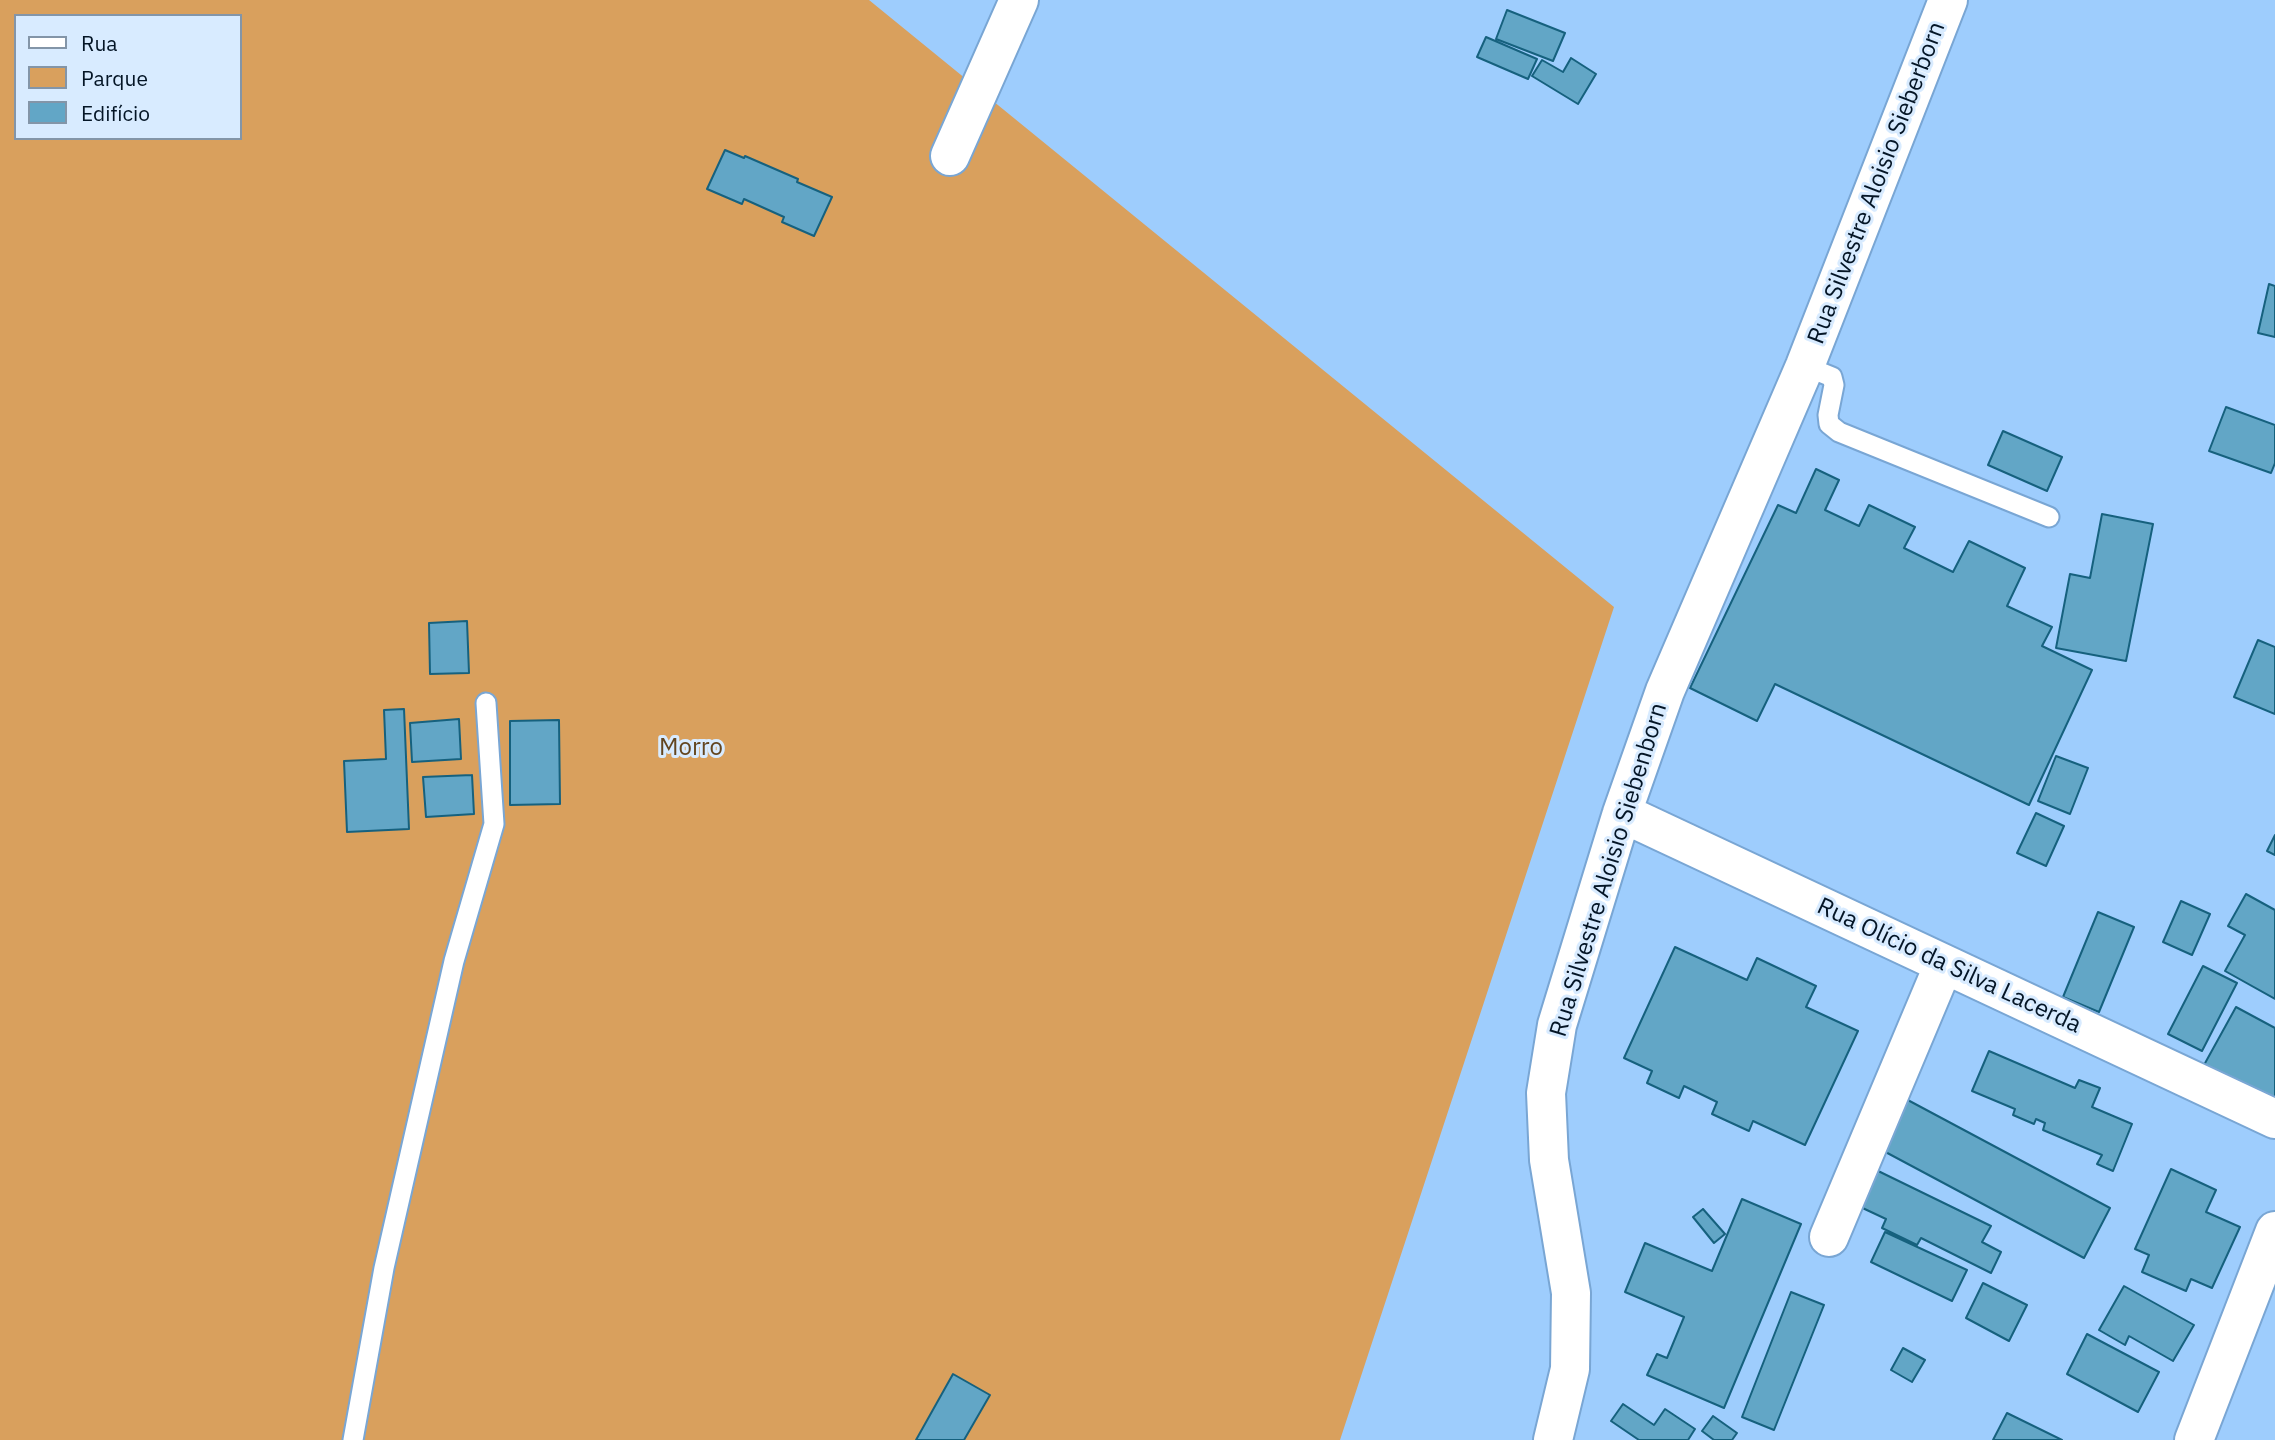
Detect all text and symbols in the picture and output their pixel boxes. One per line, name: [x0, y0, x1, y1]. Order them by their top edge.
legend: [14, 14, 242, 140]
street label: Rua Silvestre Aloisio Sieberborn: [1802, 18, 1952, 348]
text: Rua: [81, 29, 118, 57]
text: Parque: [81, 64, 148, 92]
text: Edifício: [81, 99, 150, 127]
street label: Rua Silvestre Aloisio Siebenborn: [1544, 700, 1674, 1040]
park label: Morro: [659, 734, 723, 762]
street label: Rua Olício da Silva Lacerda: [1812, 892, 2086, 1040]

